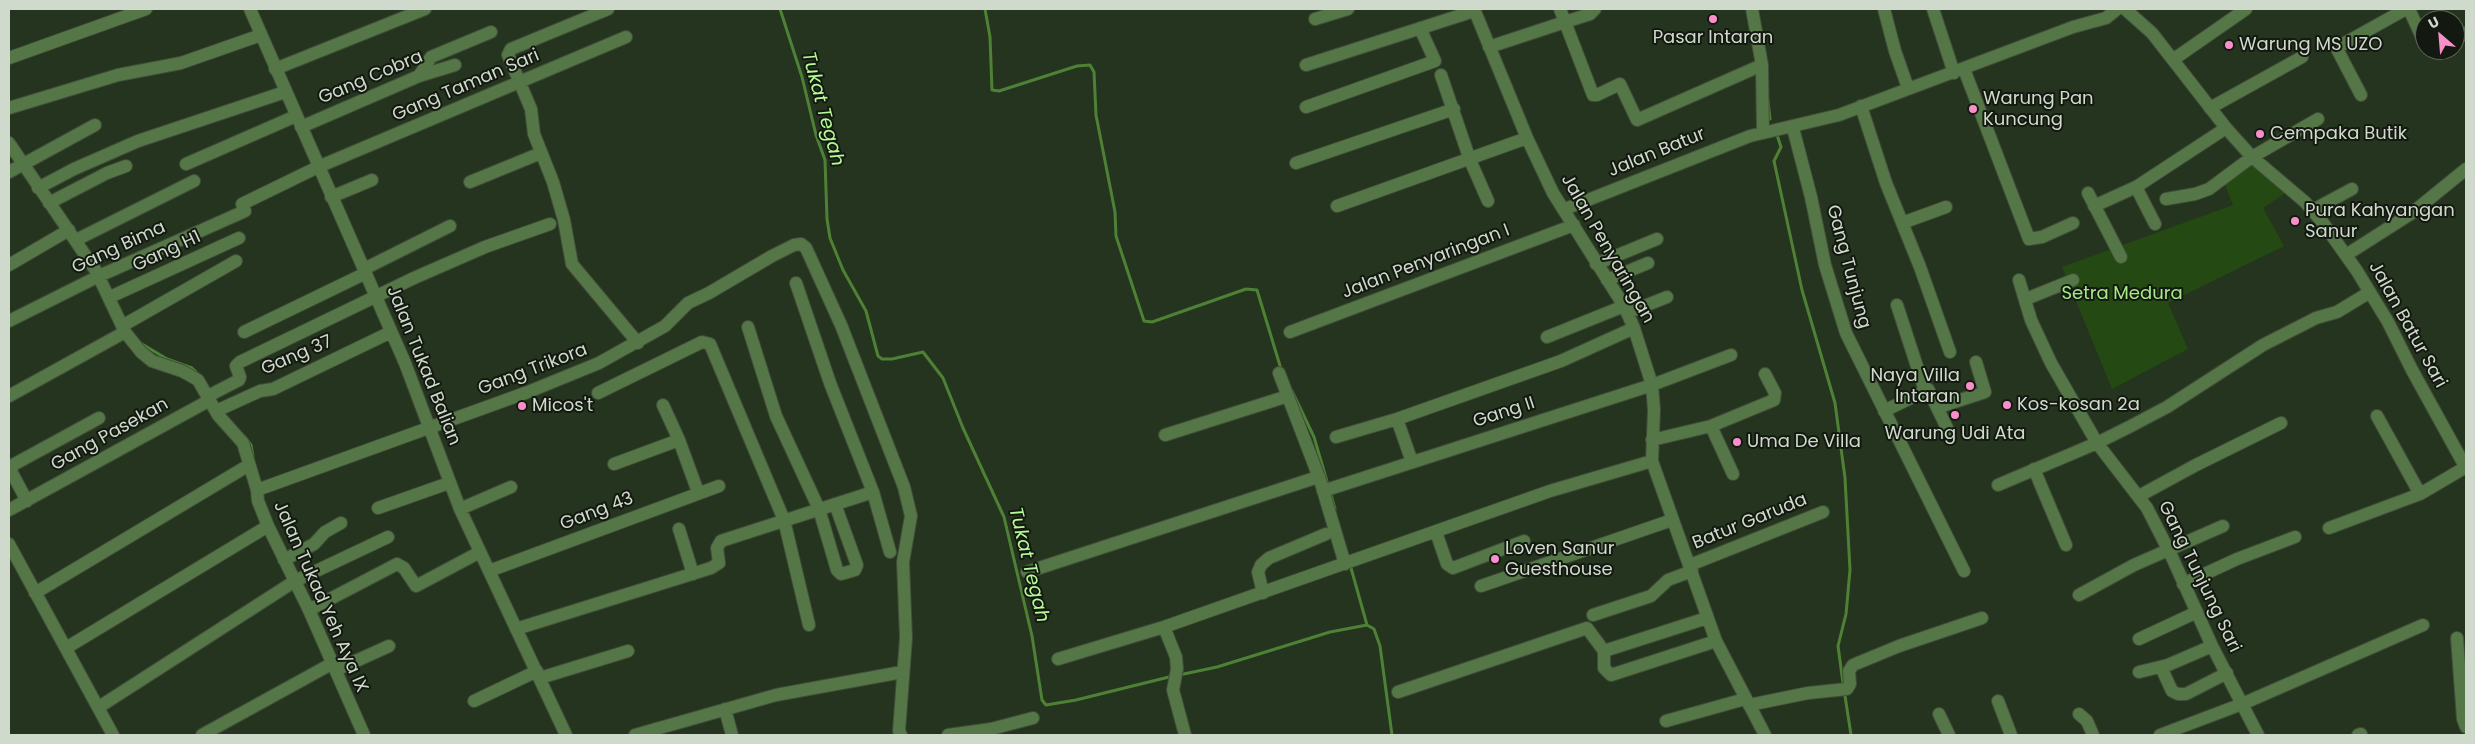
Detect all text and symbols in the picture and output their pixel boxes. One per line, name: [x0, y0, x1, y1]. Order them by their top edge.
north arrow: [2415, 10, 2465, 60]
text: U: [2425, 11, 2443, 34]
marker: Pasar Intaran: [1707, 13, 1719, 25]
place label: Pasar Intaran: [1653, 27, 1773, 49]
place label: Warung MS UZO: [2239, 34, 2382, 56]
marker: Warung MS UZO: [2223, 39, 2235, 51]
street label: Gang Taman Sari: [389, 45, 543, 127]
street label: Gang Cobra: [316, 46, 426, 110]
water label: Tukat Tegah: [796, 49, 848, 169]
place label: Warung Pan Kuncung: [1983, 88, 2094, 130]
marker: Warung Pan Kuncung: [1967, 103, 1979, 115]
place label: Cempaka Butik: [2270, 123, 2407, 145]
street label: Jalan Batur: [1605, 124, 1709, 182]
marker: Cempaka Butik: [2254, 128, 2266, 140]
street label: Jalan Penyaringan: [1556, 171, 1658, 327]
place label: Pura Kahyangan Sanur: [2305, 200, 2455, 242]
street label: Gang Tunjung: [1821, 203, 1875, 331]
marker: Pura Kahyangan Sanur: [2289, 215, 2301, 227]
street label: Gang Bima: [69, 217, 169, 279]
street label: Jalan Penyaringan I: [1339, 220, 1513, 304]
street label: Gang H1: [129, 227, 205, 277]
street label: Jalan Batur Sari: [2363, 258, 2451, 392]
street label: Jalan Tukad Balian: [381, 283, 465, 449]
park label: Setra Medura: [2061, 283, 2183, 305]
street label: Gang 37: [258, 331, 336, 381]
street label: Gang Trikora: [475, 339, 591, 401]
place label: Naya Villa Intaran: [1870, 365, 1960, 408]
marker: Naya Villa Intaran: [1964, 380, 1976, 392]
street label: Gang II: [1470, 393, 1538, 433]
street label: Gang Pasekan: [48, 394, 172, 476]
place label: Kos-kosan 2a: [2017, 394, 2140, 416]
place label: Micos't: [532, 395, 593, 417]
marker: Kos-kosan 2a: [2001, 399, 2013, 411]
marker: Micos't: [516, 400, 528, 412]
marker: Warung Udi Ata: [1949, 409, 1961, 421]
place label: Warung Udi Ata: [1885, 423, 2025, 445]
place label: Uma De Villa: [1747, 431, 1861, 453]
marker: Uma De Villa: [1731, 436, 1743, 448]
street label: Gang 43: [557, 488, 637, 536]
street label: Batur Garuda: [1690, 489, 1810, 555]
street label: Jalan Tukad Yeh Aya IX: [268, 498, 372, 696]
street label: Gang Tunjung Sari: [2153, 498, 2245, 656]
water label: Tukat Tegah: [1003, 505, 1053, 625]
place label: Loven Sanur Guesthouse: [1505, 538, 1614, 580]
marker: Loven Sanur Guesthouse: [1489, 553, 1501, 565]

